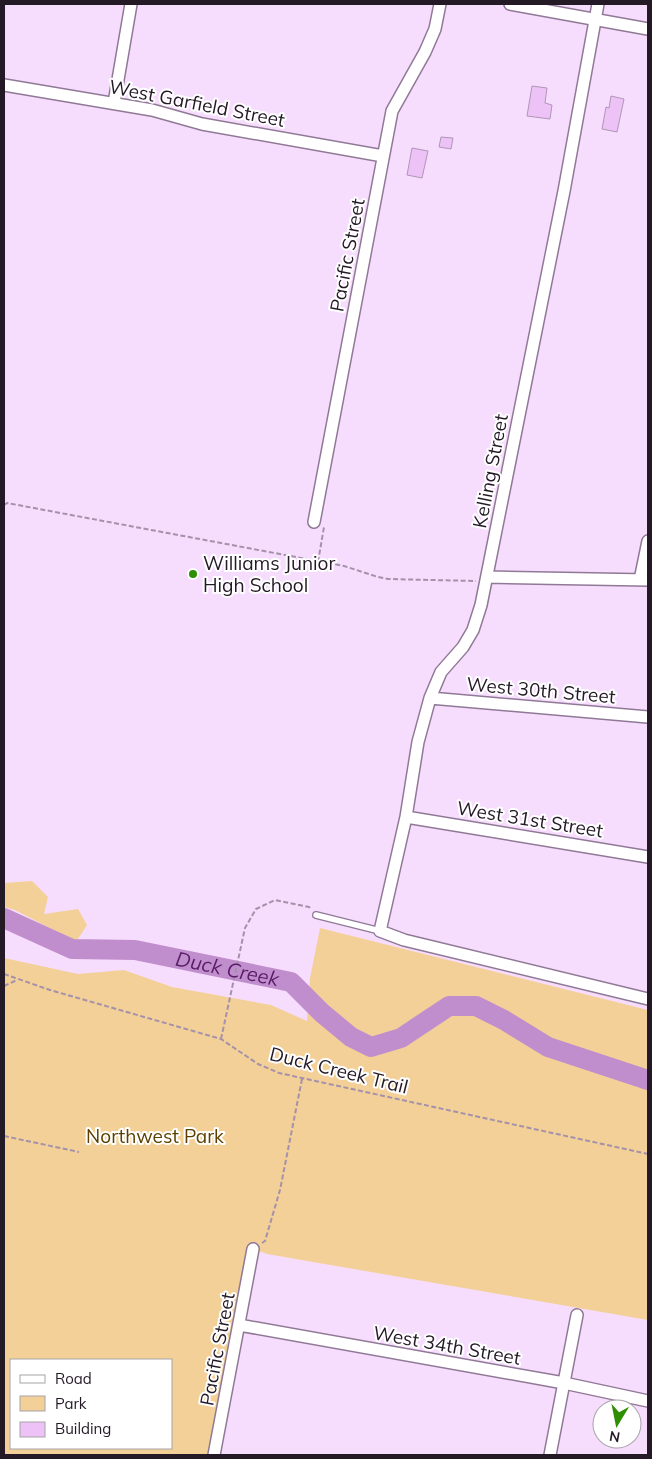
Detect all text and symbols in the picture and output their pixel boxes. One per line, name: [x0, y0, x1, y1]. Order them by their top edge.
street label: West Garfield Street: [107, 74, 287, 132]
street label: Pacific Street: [324, 196, 370, 314]
street label: Kelling Street: [467, 412, 513, 530]
place label: Williams Junior High School: [203, 551, 335, 597]
marker: Williams Junior High School: [187, 568, 199, 580]
street label: West 30th Street: [466, 672, 617, 708]
street label: West 31st Street: [455, 796, 605, 842]
water label: Duck Creek: [174, 946, 282, 991]
street label: Duck Creek Trail: [267, 1041, 411, 1099]
park label: Northwest Park: [86, 1124, 224, 1148]
street label: Pacific Street: [194, 1290, 240, 1408]
street label: West 34th Street: [371, 1320, 523, 1370]
legend: [10, 1359, 172, 1449]
text: Road: [55, 1369, 92, 1388]
text: Park: [55, 1394, 87, 1413]
north arrow: [592, 1399, 642, 1449]
text: Building: [55, 1419, 111, 1438]
text: N: [608, 1427, 622, 1447]

